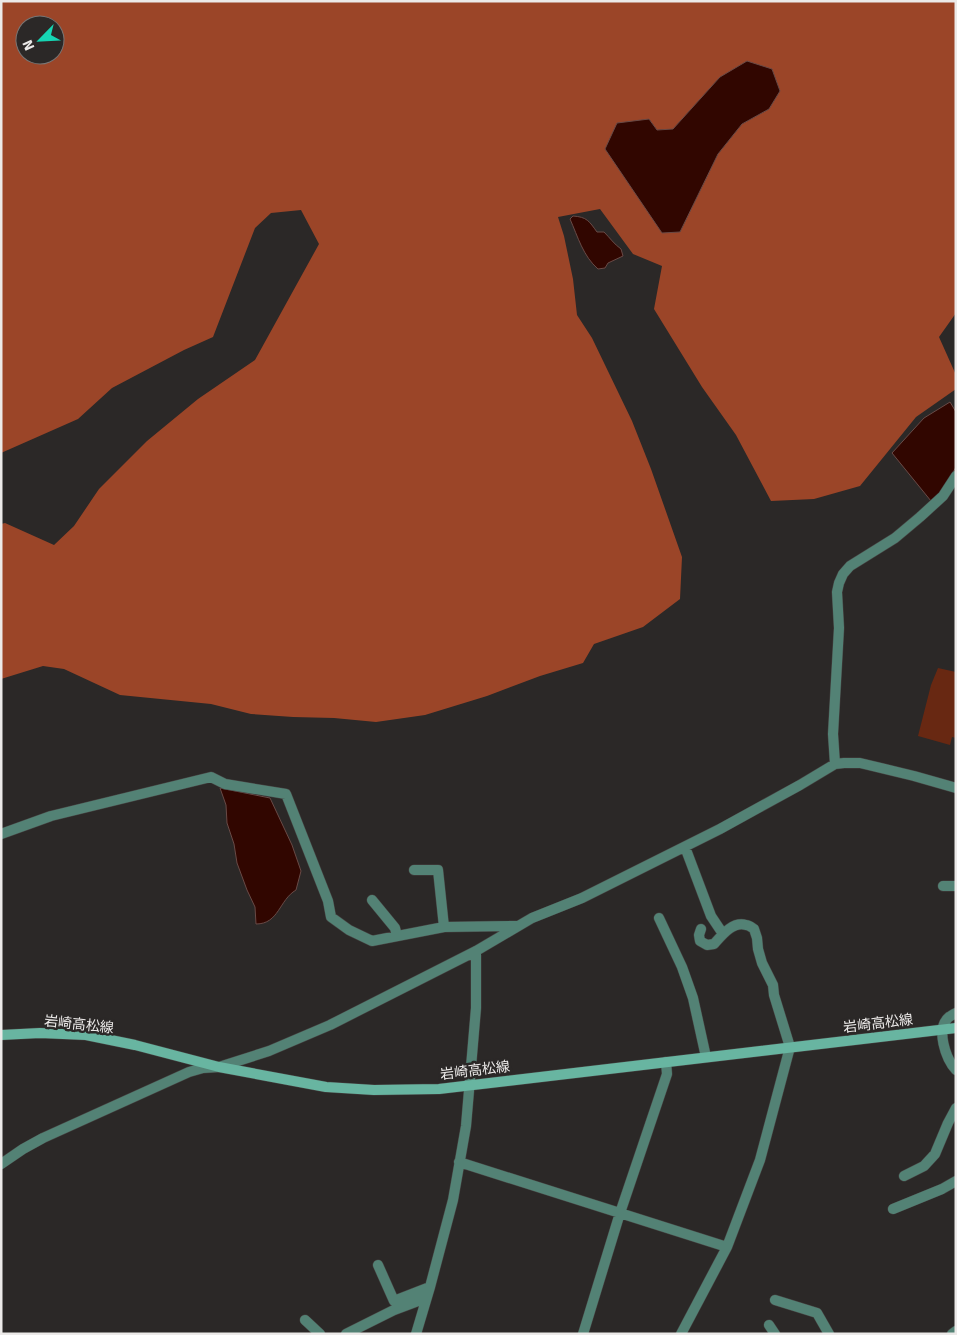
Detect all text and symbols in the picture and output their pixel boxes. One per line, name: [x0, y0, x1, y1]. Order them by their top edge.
north arrow: [15, 15, 65, 65]
text: N: [19, 37, 38, 53]
street label: 岩崎高松線: [842, 1011, 914, 1036]
street label: 岩崎高松線: [43, 1012, 115, 1037]
street label: 岩崎高松線: [439, 1058, 511, 1083]

